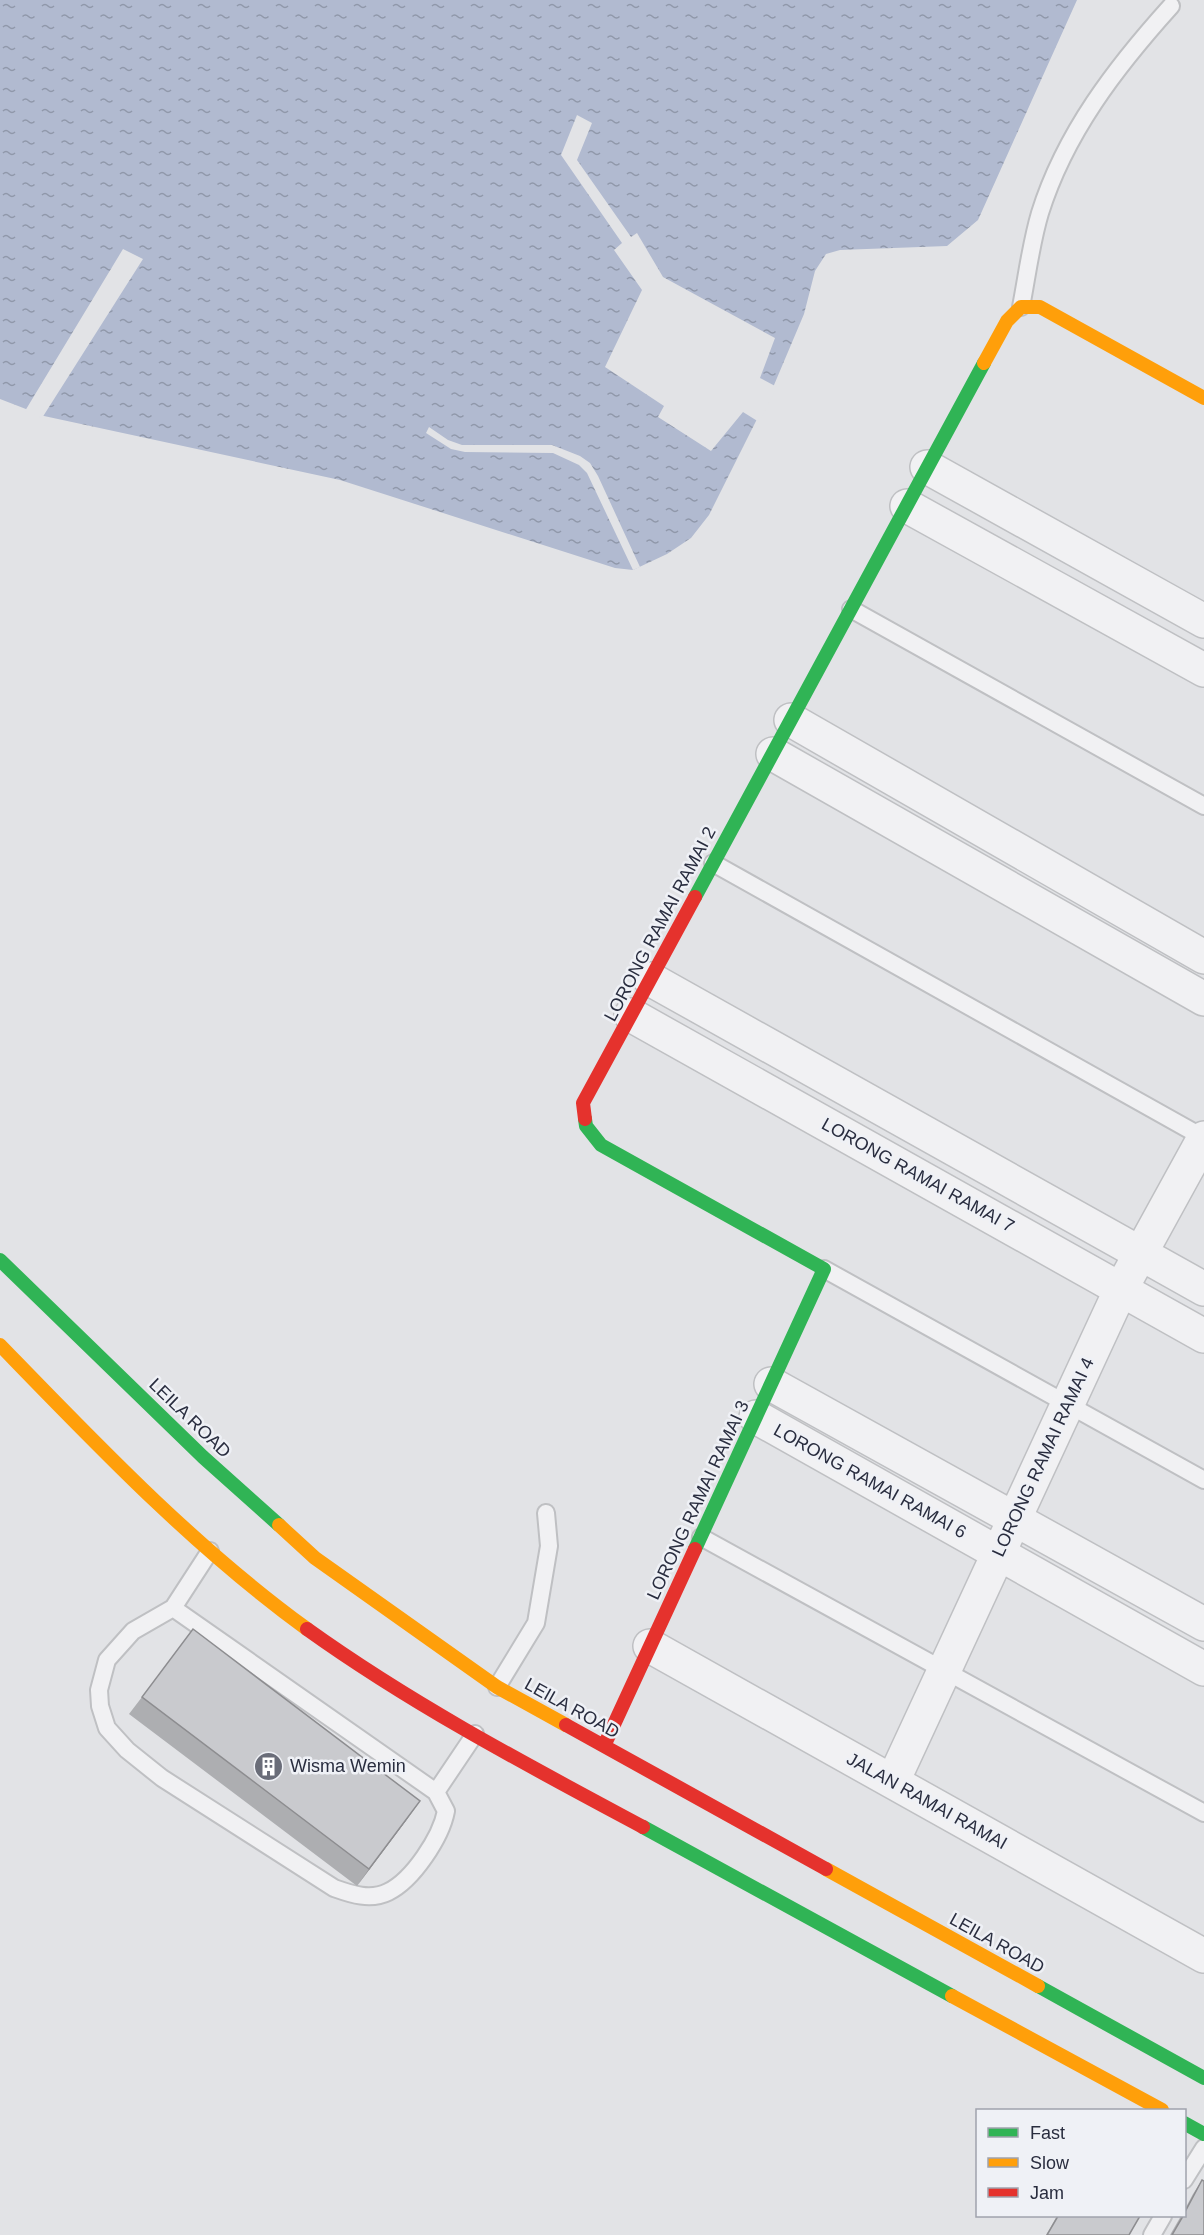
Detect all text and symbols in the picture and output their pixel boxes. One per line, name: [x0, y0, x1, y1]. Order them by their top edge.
street label: LORONG RAMAI RAMAI 2: [600, 823, 720, 1025]
street label: LORONG RAMAI RAMAI 7: [818, 1114, 1018, 1236]
street label: LORONG RAMAI RAMAI 4: [988, 1354, 1098, 1560]
street label: LEILA ROAD: [145, 1374, 235, 1462]
street label: LORONG RAMAI RAMAI 3: [643, 1397, 753, 1603]
street label: LORONG RAMAI RAMAI 6: [770, 1420, 970, 1542]
street label: LEILA ROAD: [521, 1674, 623, 1742]
street label: JALAN RAMAI RAMAI: [843, 1749, 1011, 1853]
building icon: Wisma Wemin: [253, 1750, 285, 1782]
place label: Wisma Wemin: [290, 1756, 406, 1776]
street label: LEILA ROAD: [946, 1909, 1048, 1977]
legend: [976, 2109, 1186, 2217]
text: Fast: [1030, 2123, 1065, 2143]
text: Slow: [1030, 2153, 1070, 2173]
text: Jam: [1030, 2183, 1064, 2203]

